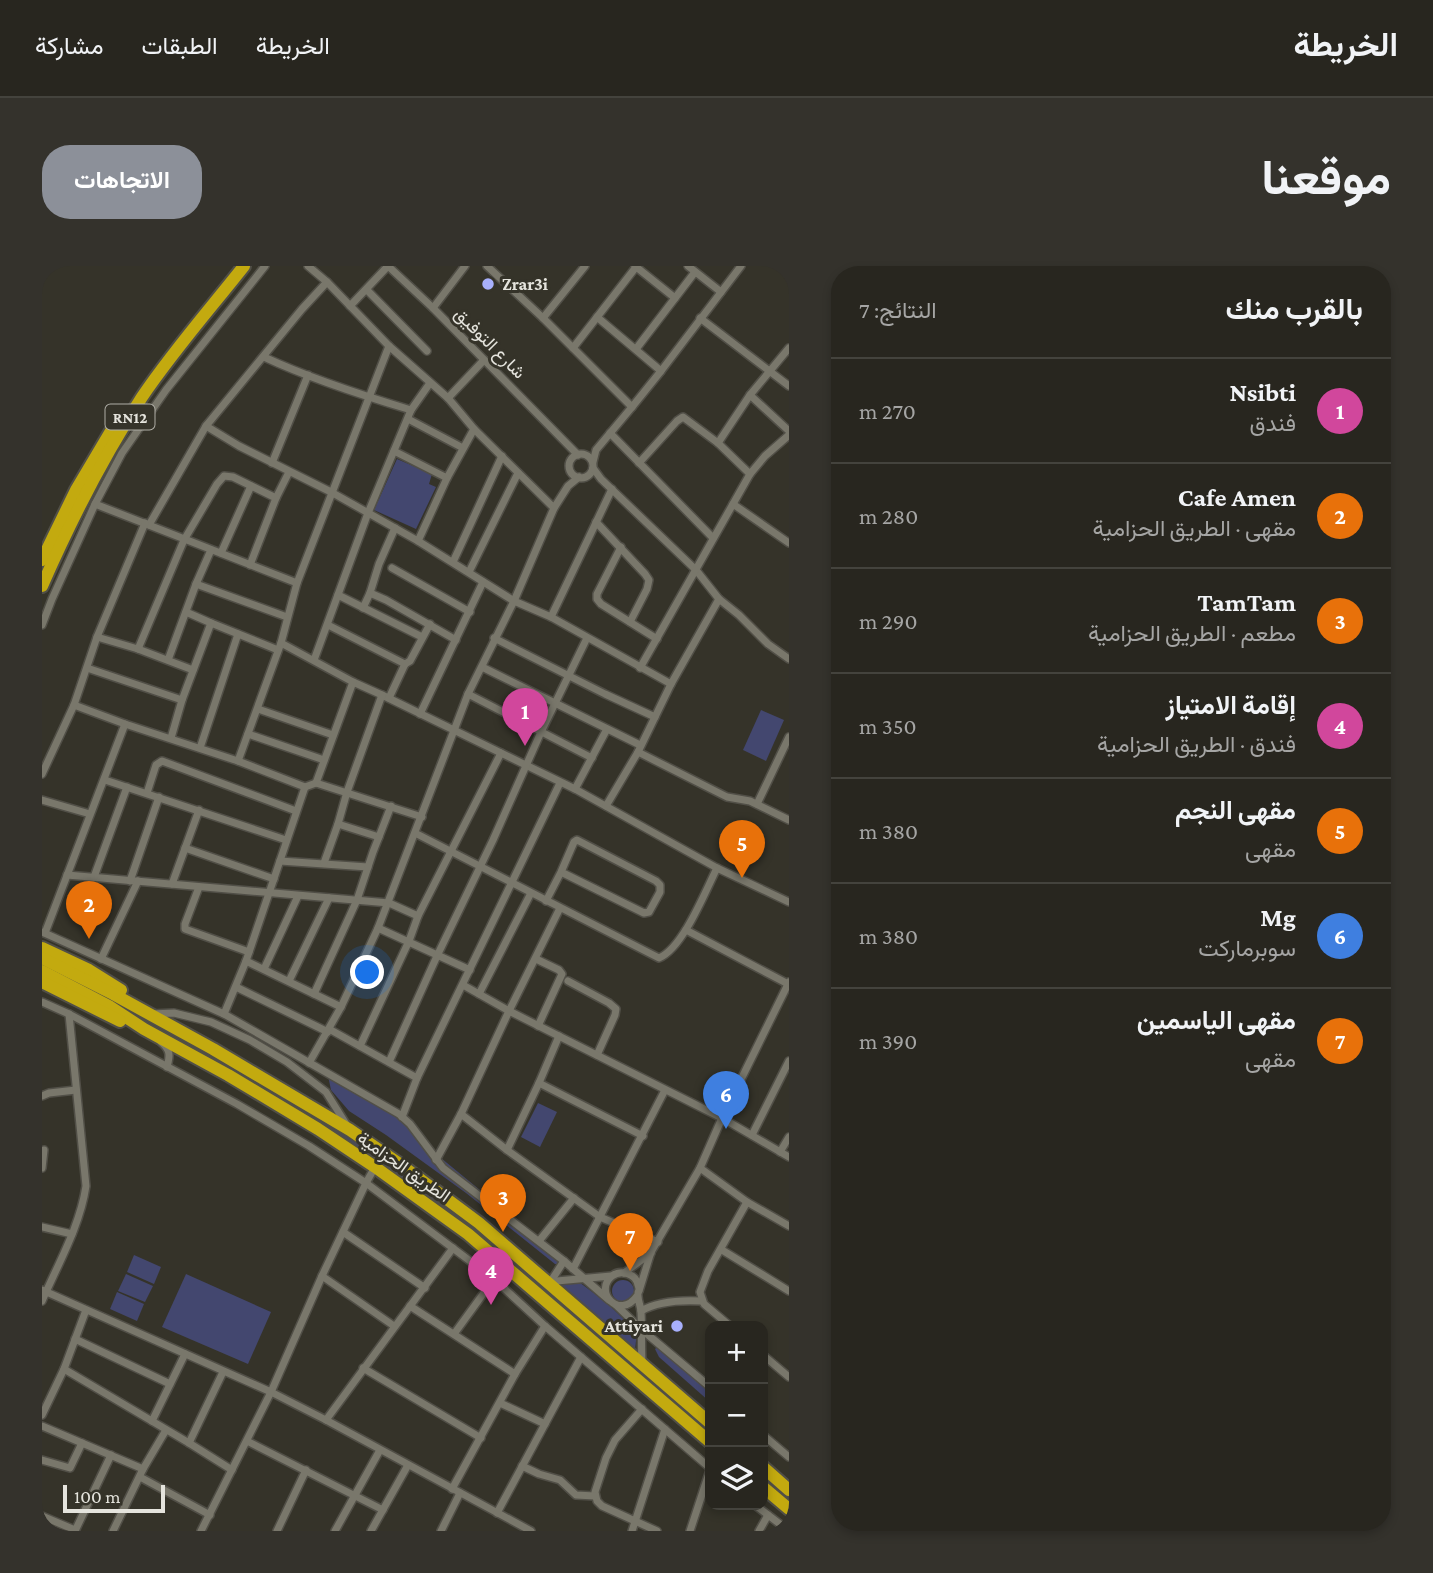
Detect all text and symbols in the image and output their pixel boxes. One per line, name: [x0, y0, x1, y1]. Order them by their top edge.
text: الخريطة: [1294, 26, 1398, 63]
text: مشاركة: [35, 32, 103, 59]
text: الطبقات: [141, 32, 218, 59]
text: الخريطة: [256, 32, 330, 59]
button: الاتجاهات: [42, 145, 202, 219]
text: موقعنا: [1261, 150, 1391, 205]
place label: Zrar3i: [502, 274, 549, 294]
marker: Zrar3i: [480, 276, 496, 292]
text: بالقرب منك: [1226, 292, 1363, 325]
text: النتائج: 7: [859, 297, 937, 323]
street label: شارع التوفيق: [449, 303, 530, 384]
text: Nsibti: [1229, 378, 1296, 407]
text: 270 m: [859, 398, 916, 424]
text: 1: [1336, 398, 1344, 424]
road number: RN12: [106, 405, 154, 430]
text: فندق: [1250, 410, 1296, 436]
text: Cafe Amen: [1178, 483, 1296, 512]
text: 280 m: [859, 503, 918, 529]
text: 2: [1334, 503, 1346, 529]
text: مقهى · الطريق الحزامية: [1092, 515, 1296, 541]
text: TamTam: [1197, 588, 1296, 617]
text: 290 m: [859, 608, 917, 634]
text: 3: [1334, 608, 1346, 634]
text: مطعم · الطريق الحزامية: [1088, 620, 1296, 646]
pin: 1: [502, 688, 548, 746]
text: إقامة الامتياز: [1165, 691, 1296, 720]
text: 350 m: [859, 713, 917, 739]
text: 4: [1334, 713, 1346, 739]
text: فندق · الطريق الحزامية: [1097, 731, 1296, 757]
text: مقهى النجم: [1175, 796, 1296, 825]
text: 380 m: [859, 818, 918, 844]
text: 5: [1334, 818, 1346, 844]
pin: 5: [719, 820, 765, 878]
text: مقهى: [1245, 836, 1296, 862]
pin: 2: [66, 881, 112, 939]
text: Mg: [1260, 903, 1296, 932]
text: 380 m: [859, 923, 918, 949]
text: 6: [1334, 923, 1346, 949]
text: سوبرماركت: [1198, 935, 1296, 961]
your location: [350, 955, 384, 989]
text: مقهى الياسمين: [1137, 1006, 1296, 1035]
text: 390 m: [859, 1028, 917, 1054]
text: 7: [1334, 1028, 1346, 1054]
text: مقهى: [1245, 1046, 1296, 1072]
pin: 6: [703, 1071, 749, 1129]
street label: الطريق الحزامية: [353, 1128, 454, 1207]
pin: 3: [480, 1174, 526, 1232]
pin: 7: [607, 1213, 653, 1271]
pin: 4: [468, 1247, 514, 1305]
place label: Attiyari: [604, 1316, 664, 1336]
marker: Attiyari: [669, 1318, 685, 1334]
map controls: [705, 1321, 768, 1510]
button: +: [705, 1321, 768, 1384]
button: −: [705, 1384, 768, 1447]
button: layers: [705, 1447, 768, 1510]
scale bar: [63, 1482, 164, 1514]
text: 100 m: [74, 1486, 121, 1507]

